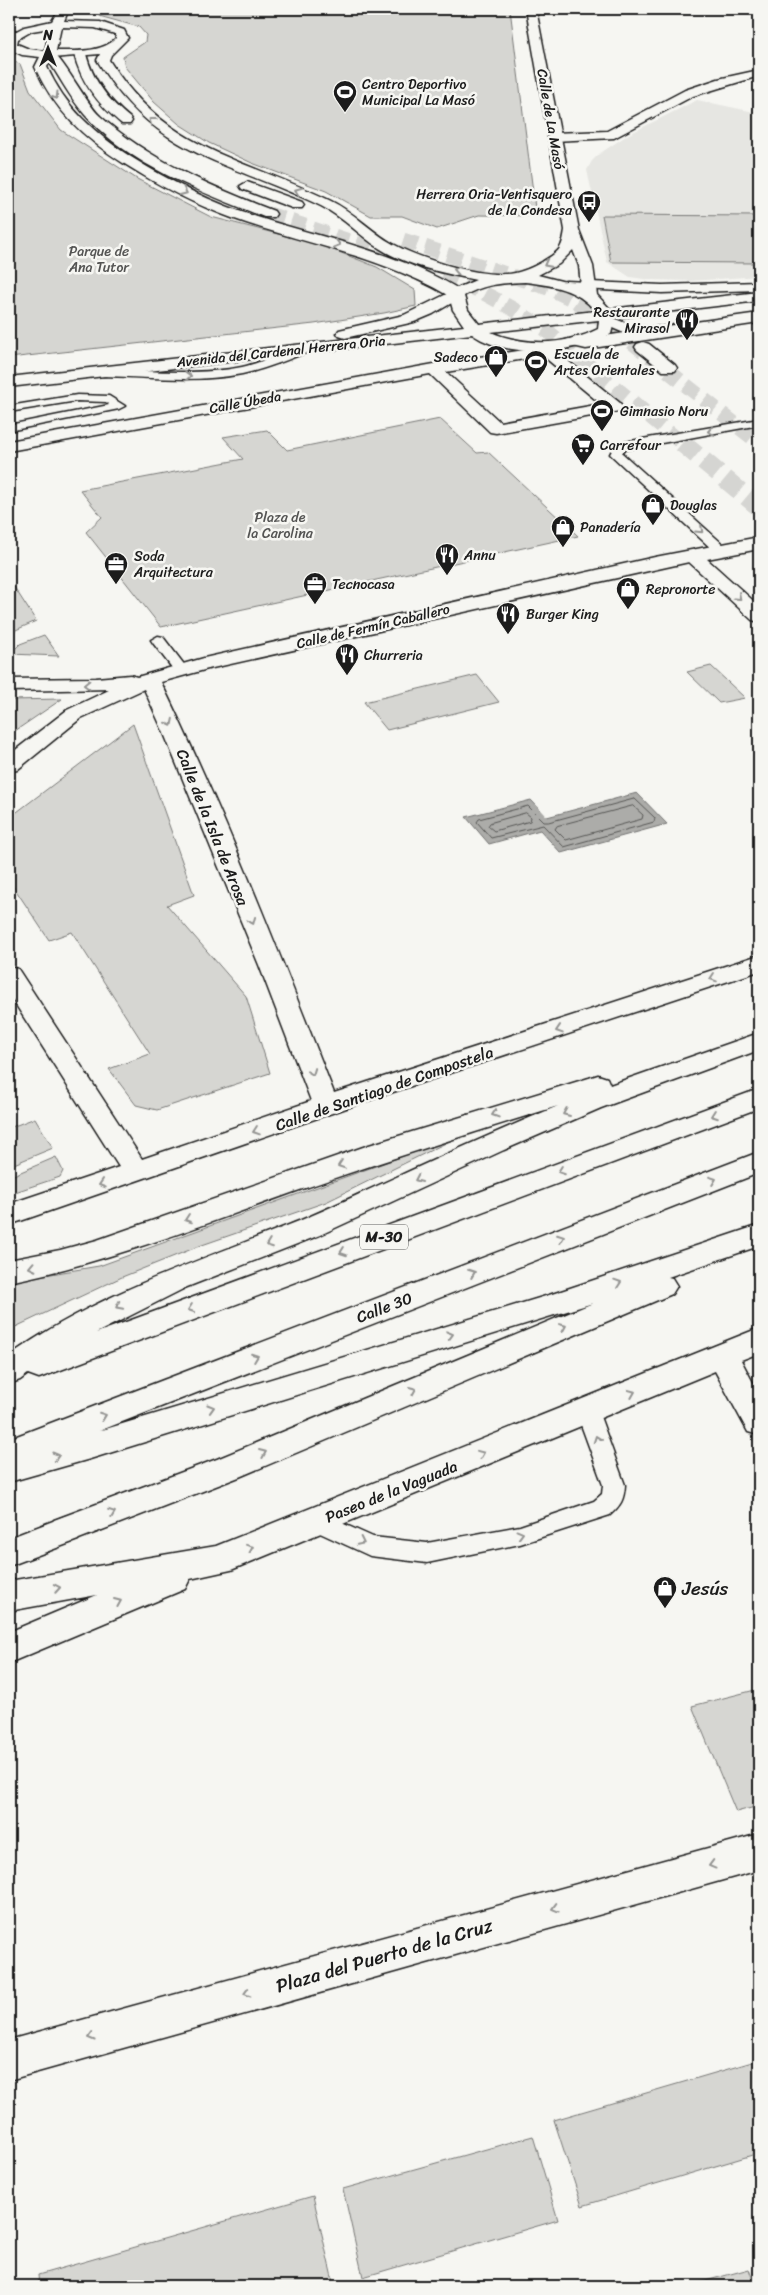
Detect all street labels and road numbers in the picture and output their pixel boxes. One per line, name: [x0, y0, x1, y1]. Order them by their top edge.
street label: Calle de La Masó: [529, 67, 572, 172]
street label: Avenida del Cardenal Herrera Oria: [174, 328, 387, 375]
street label: Calle Úbeda: [207, 384, 283, 421]
street label: Calle de Fermín Caballero: [294, 597, 452, 656]
street label: Calle de la Isla de Arosa: [168, 744, 258, 911]
street label: Calle de Santiago de Compostela: [271, 1037, 497, 1139]
road number: M-30: [360, 1224, 408, 1250]
street label: Calle 30: [352, 1283, 417, 1331]
street label: Paseo de la Vaguada: [321, 1452, 462, 1531]
street label: Plaza del Puerto de la Cruz: [272, 1908, 497, 2002]

